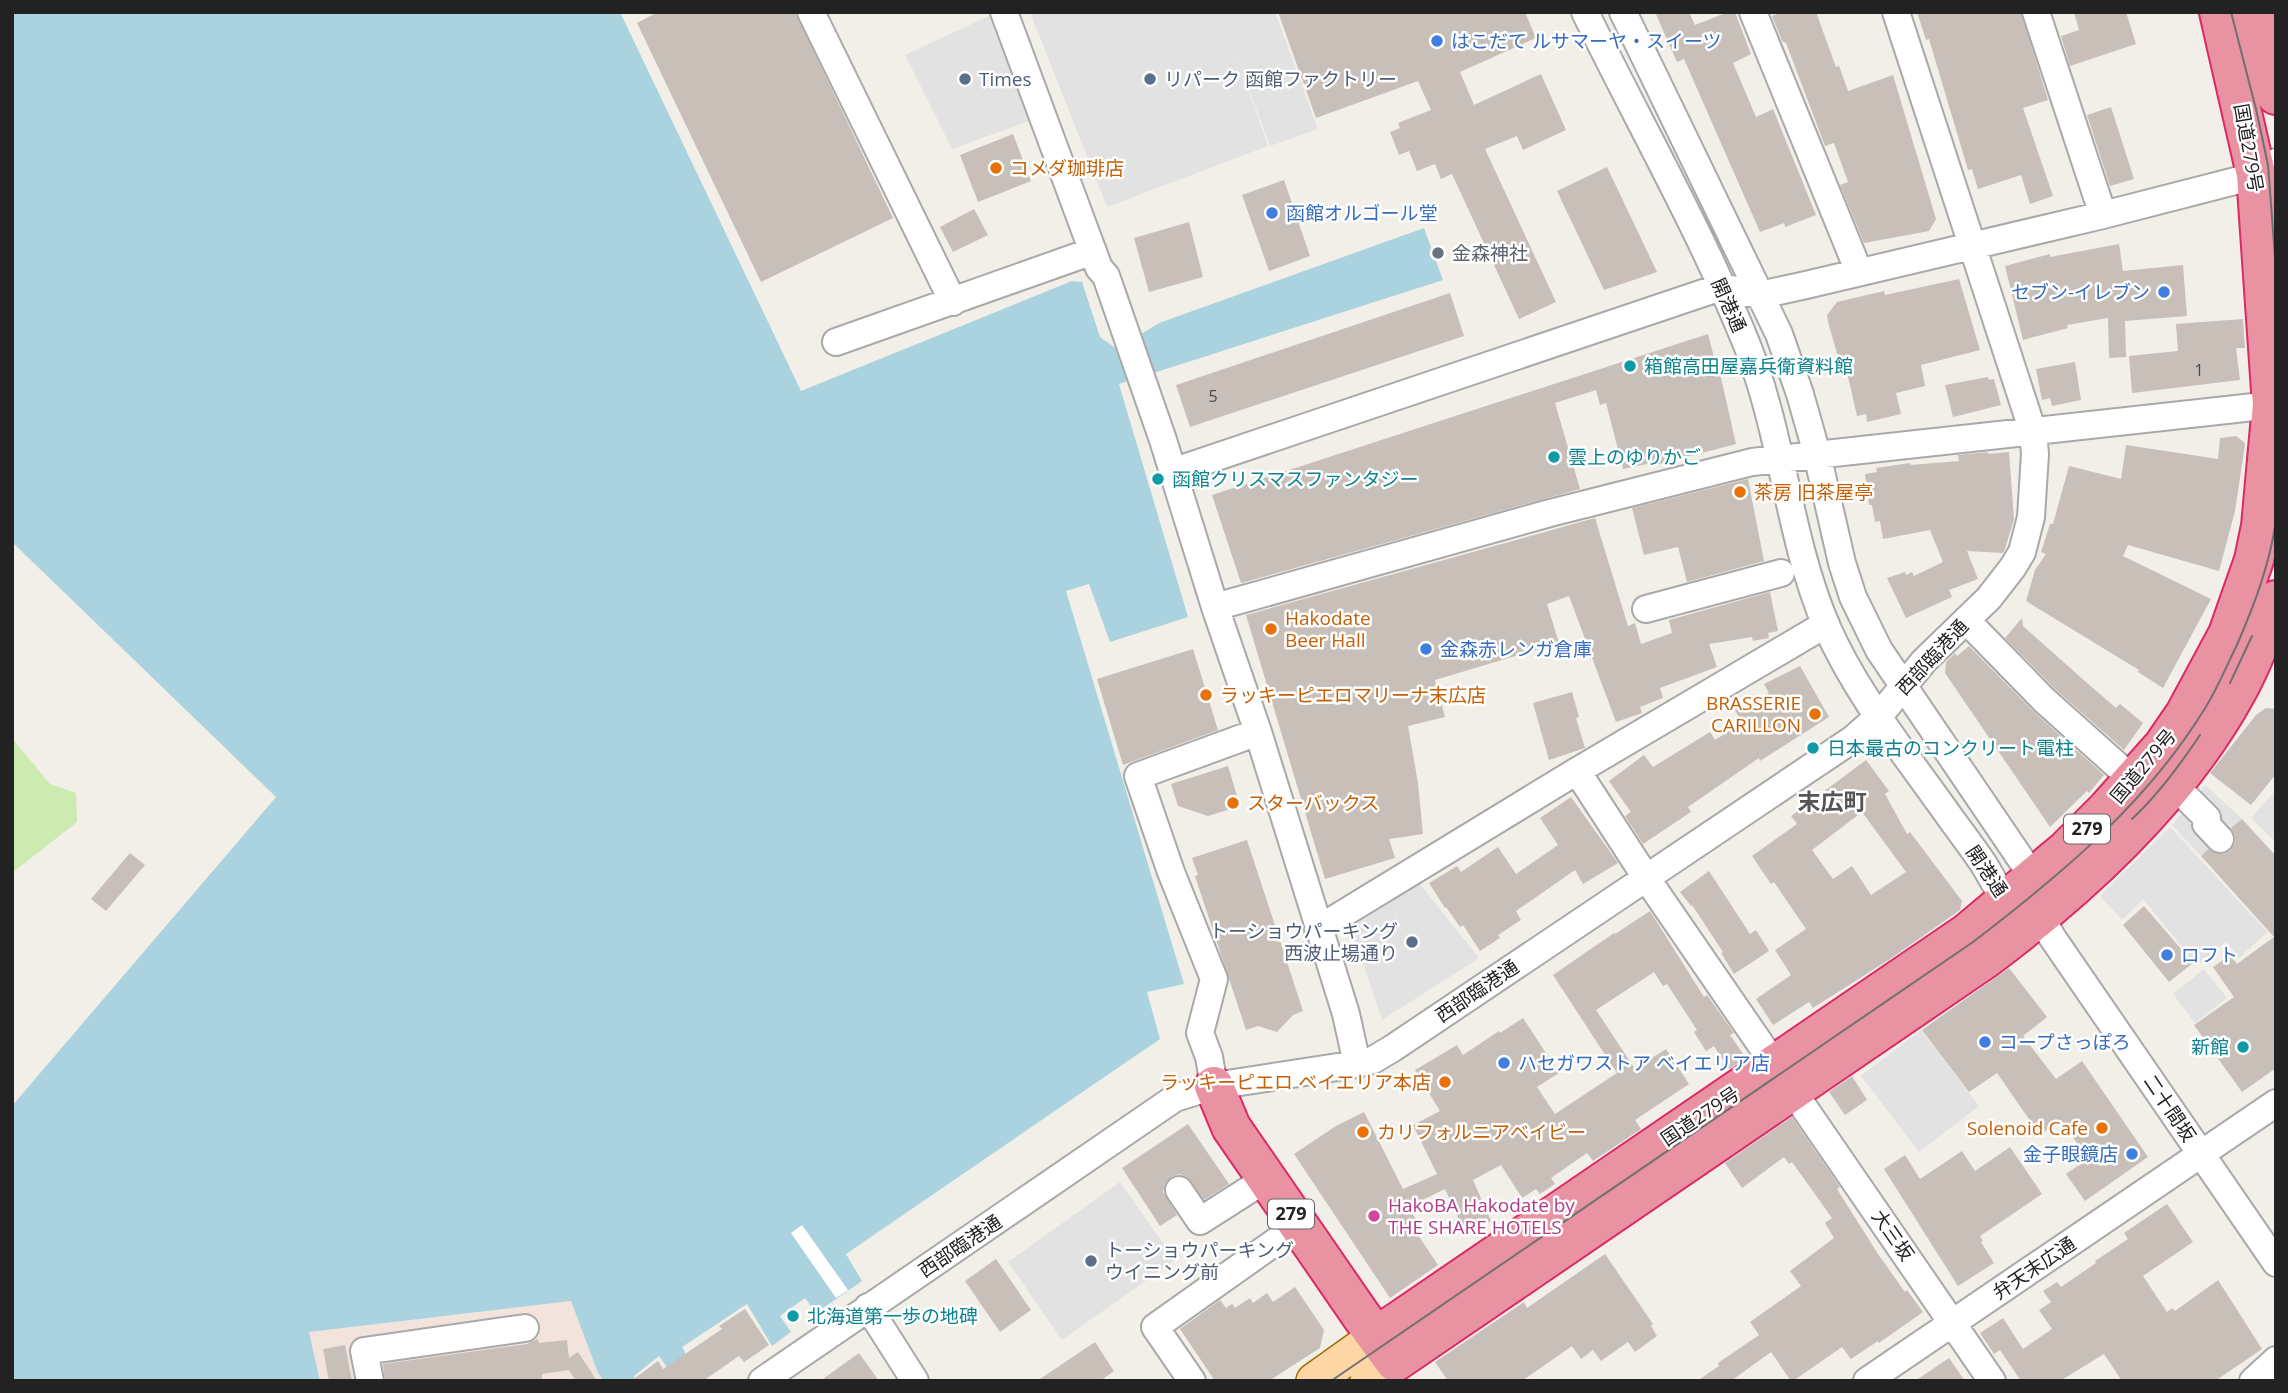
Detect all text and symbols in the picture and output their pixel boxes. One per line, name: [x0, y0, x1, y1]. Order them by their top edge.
place label: はこだて ルサマーヤ・スイーツ: [1451, 28, 1722, 54]
marker: はこだて ルサマーヤ・スイーツ: [1429, 33, 1445, 49]
place label: Times: [979, 66, 1032, 92]
place label: リパーク 函館ファクトリー: [1164, 66, 1397, 92]
marker: Times: [957, 71, 973, 87]
marker: リパーク 函館ファクトリー: [1142, 71, 1158, 87]
street label: 国道279号: [2228, 102, 2270, 194]
place label: コメダ珈琲店: [1010, 155, 1124, 181]
marker: コメダ珈琲店: [988, 160, 1004, 176]
place label: 函館オルゴール堂: [1286, 200, 1438, 226]
marker: 函館オルゴール堂: [1264, 205, 1280, 221]
place label: 金森神社: [1452, 240, 1528, 266]
marker: 金森神社: [1430, 245, 1446, 261]
street label: 開港通: [1706, 274, 1752, 336]
place label: セブン-イレブン: [2011, 279, 2150, 305]
marker: セブン-イレブン: [2156, 284, 2172, 300]
place label: 箱館高田屋嘉兵衛資料館: [1644, 353, 1853, 379]
marker: 箱館高田屋嘉兵衛資料館: [1622, 358, 1638, 374]
house number: 1: [2194, 359, 2204, 381]
house number: 5: [1208, 385, 1218, 407]
place label: 雲上のゆりかご: [1568, 444, 1701, 470]
marker: 雲上のゆりかご: [1546, 449, 1562, 465]
place label: 函館クリスマスファンタジー: [1172, 466, 1418, 492]
marker: 函館クリスマスファンタジー: [1150, 471, 1166, 487]
place label: 茶房 旧茶屋亭: [1754, 479, 1873, 505]
marker: 茶房 旧茶屋亭: [1732, 484, 1748, 500]
place label: Hakodate Beer Hall: [1285, 605, 1371, 653]
street label: 西部臨港通: [1890, 613, 1974, 701]
marker: Hakodate Beer Hall: [1263, 621, 1279, 637]
place label: 金森赤レンガ倉庫: [1440, 636, 1592, 662]
marker: 金森赤レンガ倉庫: [1418, 641, 1434, 657]
place label: ラッキーピエロマリーナ末広店: [1220, 682, 1486, 708]
marker: ラッキーピエロマリーナ末広店: [1198, 687, 1214, 703]
place label: BRASSERIE CARILLON: [1706, 690, 1801, 738]
marker: BRASSERIE CARILLON: [1807, 706, 1823, 722]
street label: 国道279号: [2104, 723, 2182, 809]
place label: 日本最古のコンクリート電柱: [1827, 735, 2074, 761]
marker: 日本最古のコンクリート電柱: [1805, 740, 1821, 756]
district label: 末広町: [1798, 785, 1867, 817]
place label: スターバックス: [1247, 790, 1379, 816]
marker: スターバックス: [1225, 795, 1241, 811]
road number: 279: [2064, 814, 2110, 844]
street label: 開港通: [1960, 840, 2014, 902]
place label: トーショウパーキング 西波止場通り: [1209, 918, 1398, 966]
marker: トーショウパーキング 西波止場通り: [1404, 934, 1420, 950]
place label: ロフト: [2181, 942, 2238, 968]
marker: ロフト: [2159, 947, 2175, 963]
street label: 西部臨港通: [1430, 954, 1524, 1028]
place label: コープさっぽろ: [1999, 1029, 2131, 1055]
marker: コープさっぽろ: [1977, 1034, 1993, 1050]
place label: 新館: [2191, 1034, 2229, 1060]
marker: 新館: [2235, 1039, 2251, 1055]
place label: ハセガワストア べイエリア店: [1518, 1050, 1770, 1076]
marker: ハセガワストア べイエリア店: [1496, 1055, 1512, 1071]
place label: ラッキーピエロ ベイエリア本店: [1160, 1069, 1431, 1095]
street label: 二十間坂: [2138, 1069, 2202, 1147]
marker: ラッキーピエロ ベイエリア本店: [1437, 1074, 1453, 1090]
street label: 国道279号: [1656, 1080, 1744, 1152]
place label: Solenoid Cafe: [1967, 1115, 2088, 1141]
place label: カリフォルニアべイビー: [1377, 1119, 1586, 1145]
marker: Solenoid Cafe: [2094, 1120, 2110, 1136]
marker: カリフォルニアべイビー: [1355, 1124, 1371, 1140]
place label: 金子眼鏡店: [2023, 1141, 2118, 1167]
marker: 金子眼鏡店: [2124, 1146, 2140, 1162]
place label: HakoBA Hakodate by THE SHARE HOTELS: [1388, 1192, 1575, 1240]
road number: 279: [1268, 1199, 1314, 1228]
street label: 大三坂: [1866, 1204, 1920, 1266]
marker: HakoBA Hakodate by THE SHARE HOTELS: [1366, 1208, 1382, 1224]
street label: 西部臨港通: [913, 1209, 1007, 1283]
street label: 弁天末広通: [1987, 1231, 2081, 1305]
place label: トーショウパーキング ウイニング前: [1105, 1237, 1294, 1285]
marker: トーショウパーキング ウイニング前: [1083, 1253, 1099, 1269]
place label: 北海道第一歩の地碑: [807, 1303, 978, 1329]
marker: 北海道第一歩の地碑: [785, 1308, 801, 1324]

